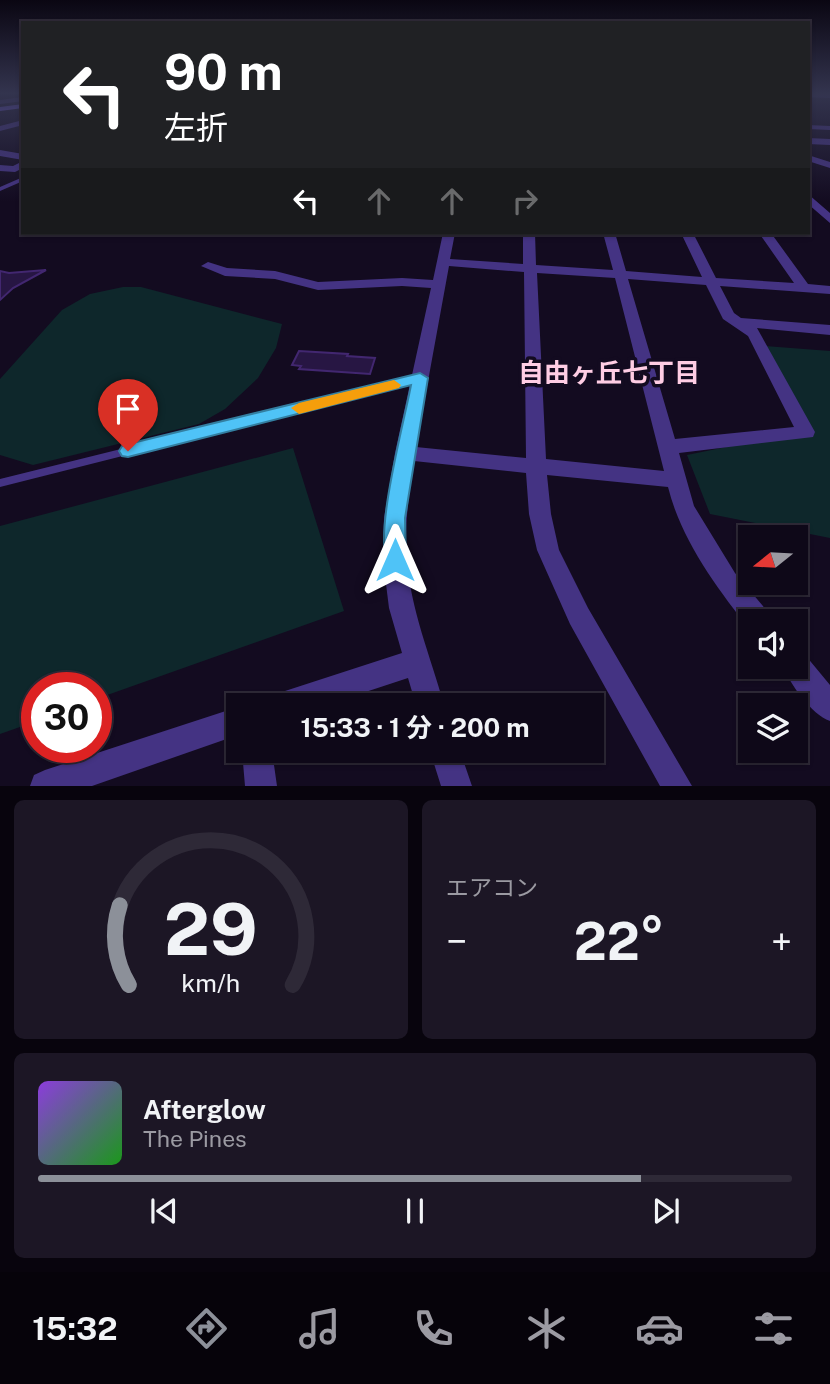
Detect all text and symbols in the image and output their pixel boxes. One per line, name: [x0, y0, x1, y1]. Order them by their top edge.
text: 90 m: [164, 43, 283, 101]
icon: left: [49, 49, 140, 140]
text: 左折: [164, 109, 228, 146]
icon: left: [287, 182, 325, 220]
icon: ahead: [360, 182, 398, 220]
icon: ahead: [433, 182, 471, 220]
icon: right: [506, 182, 544, 220]
district label: 自由ヶ丘七丁目: [518, 357, 700, 388]
pin: [98, 379, 158, 451]
icon: arrive: [109, 390, 147, 428]
position arrow: [358, 523, 432, 597]
north arrow: [738, 525, 808, 595]
map controls: [738, 525, 808, 763]
button: sound: [738, 609, 808, 679]
speed limit sign: 30: [21, 672, 112, 763]
button: layers: [738, 693, 808, 763]
text: 15:33 · 1 分 · 200 m: [300, 712, 530, 743]
text: エアコン: [446, 874, 538, 901]
text: 29: [164, 887, 258, 972]
text: 22°: [574, 911, 664, 972]
text: −: [446, 919, 467, 964]
text: +: [771, 919, 792, 964]
text: km/h: [182, 968, 240, 998]
text: Afterglow: [143, 1094, 266, 1125]
text: The Pines: [143, 1125, 247, 1152]
icon: previous: [145, 1192, 183, 1230]
icon: pause: [396, 1192, 434, 1230]
icon: next: [647, 1192, 685, 1230]
icon: directions: [182, 1304, 231, 1353]
icon: music: [295, 1304, 344, 1353]
icon: phone: [409, 1304, 458, 1353]
icon: climate: [522, 1304, 571, 1353]
icon: car: [635, 1304, 684, 1353]
icon: filters: [749, 1304, 798, 1353]
text: 15:32: [32, 1310, 118, 1347]

